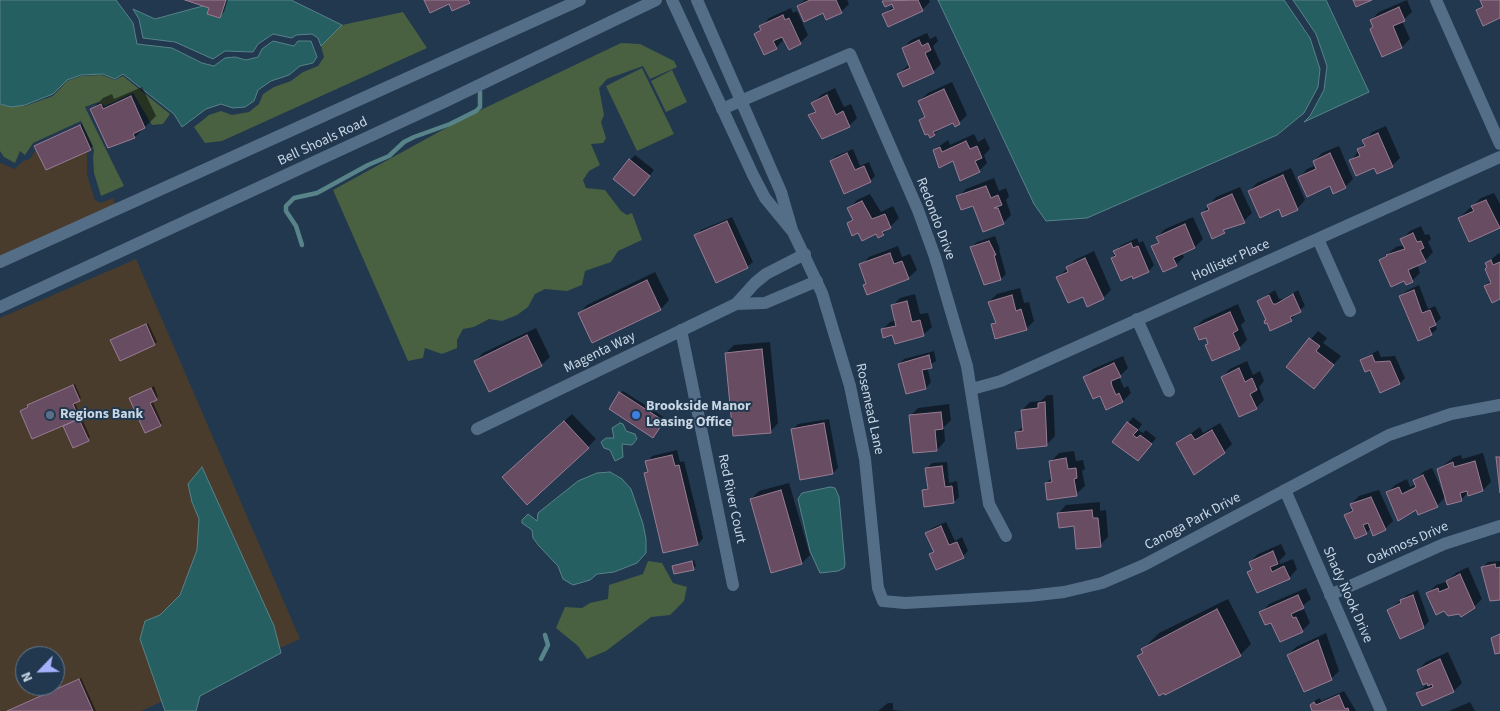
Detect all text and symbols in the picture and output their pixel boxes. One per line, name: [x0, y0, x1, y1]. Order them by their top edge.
street label: Bell Shoals Road: [276, 114, 370, 170]
street label: Redondo Drive: [912, 176, 958, 262]
street label: Hollister Place: [1189, 236, 1273, 286]
street label: Magenta Way: [562, 328, 638, 378]
street label: Rosemead Lane: [851, 362, 887, 456]
place label: Brookside Manor Leasing Office: [646, 399, 751, 432]
place label: Regions Bank: [60, 407, 143, 423]
marker: Regions Bank: [44, 409, 56, 421]
marker: Brookside Manor Leasing Office: [630, 409, 642, 421]
street label: Red River Court: [713, 453, 749, 545]
street label: Canoga Park Drive: [1142, 490, 1244, 554]
street label: Oakmoss Drive: [1365, 519, 1451, 569]
street label: Shady Nook Drive: [1318, 544, 1376, 646]
north arrow: [15, 646, 65, 696]
text: N: [16, 668, 38, 685]

